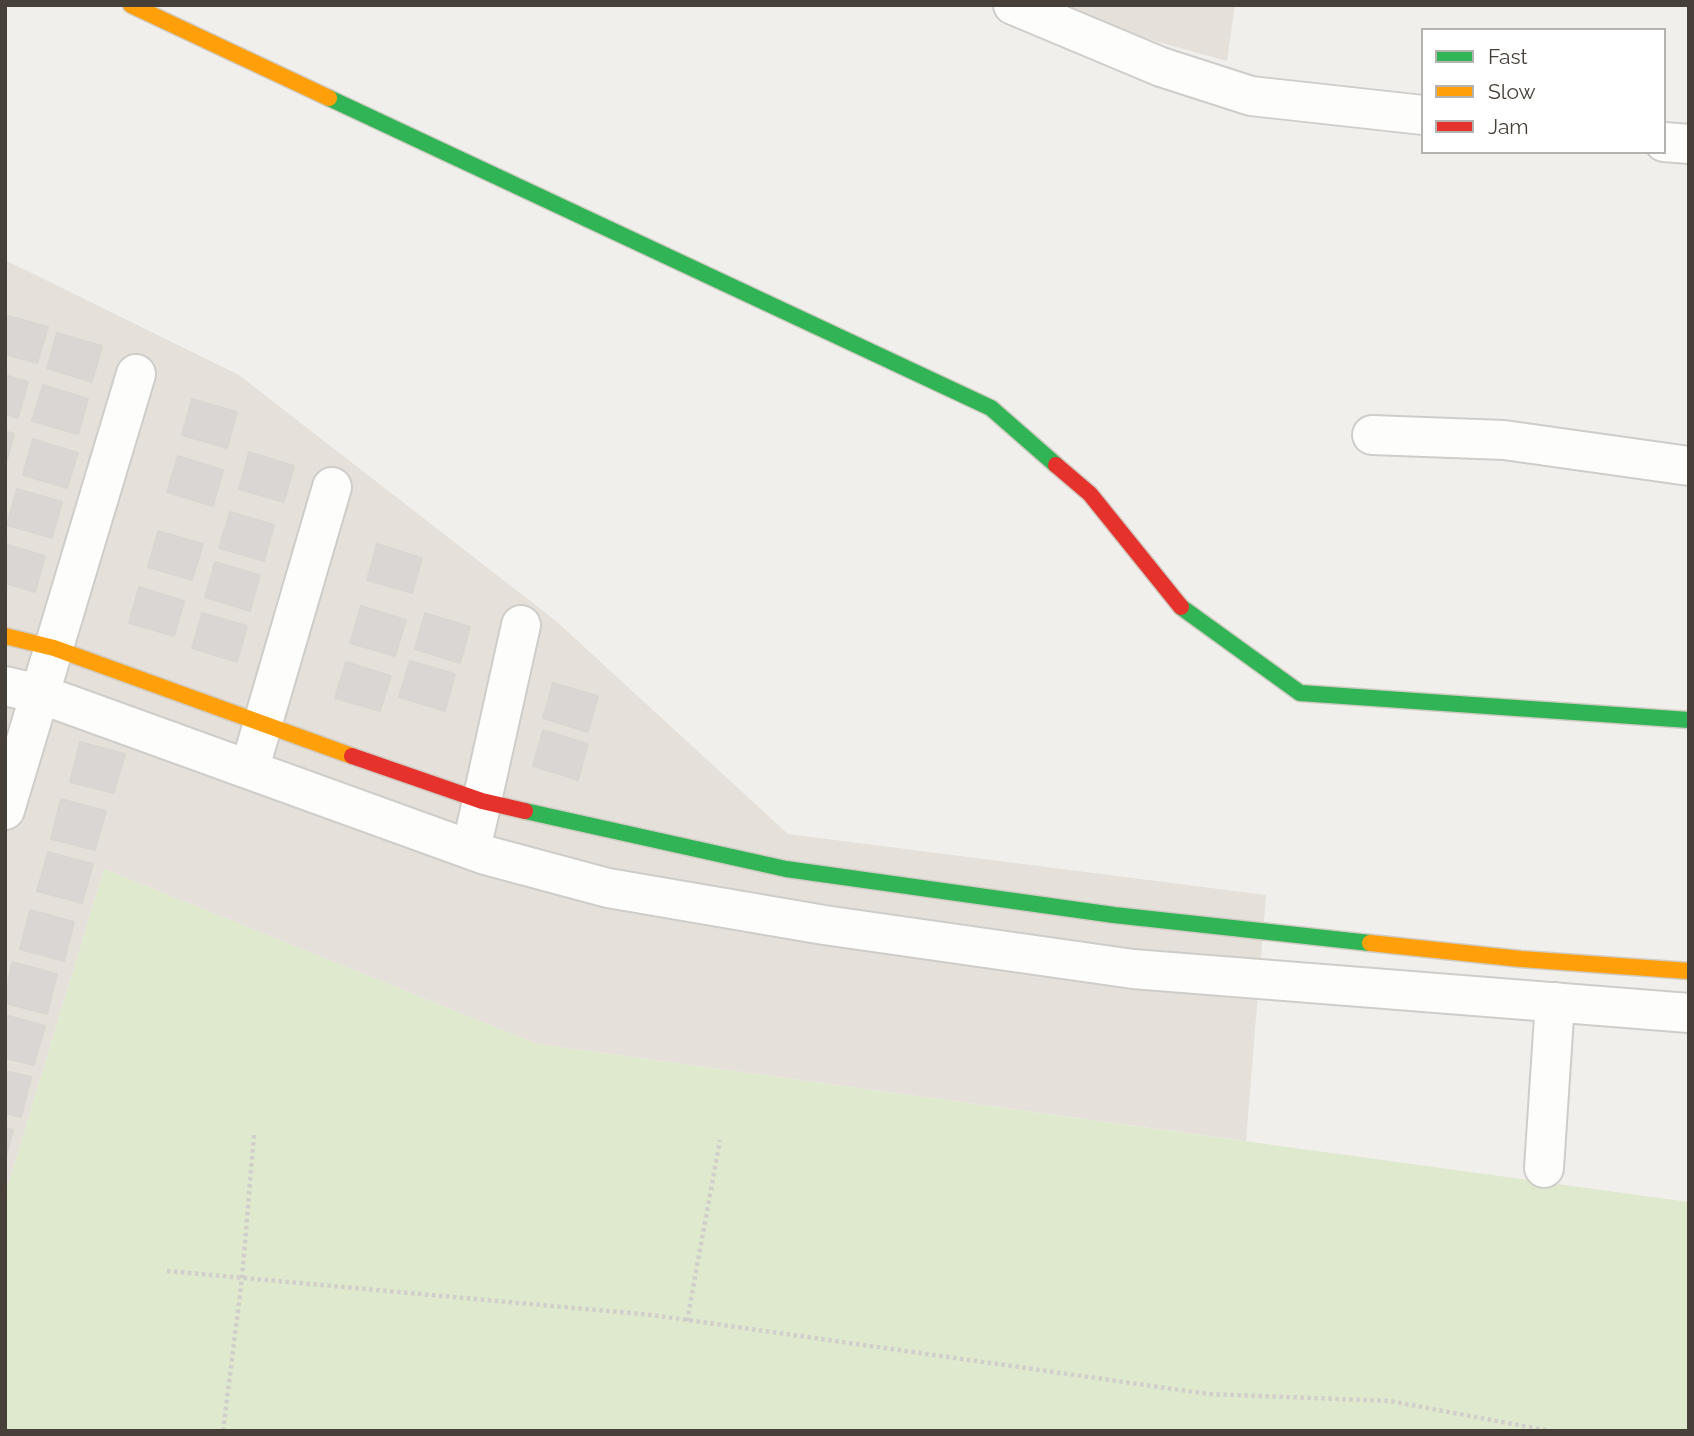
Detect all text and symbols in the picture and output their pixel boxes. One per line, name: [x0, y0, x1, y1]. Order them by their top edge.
legend: [1421, 28, 1666, 154]
text: Fast: [1488, 44, 1528, 69]
text: Slow: [1488, 79, 1536, 104]
text: Jam: [1488, 114, 1529, 139]

